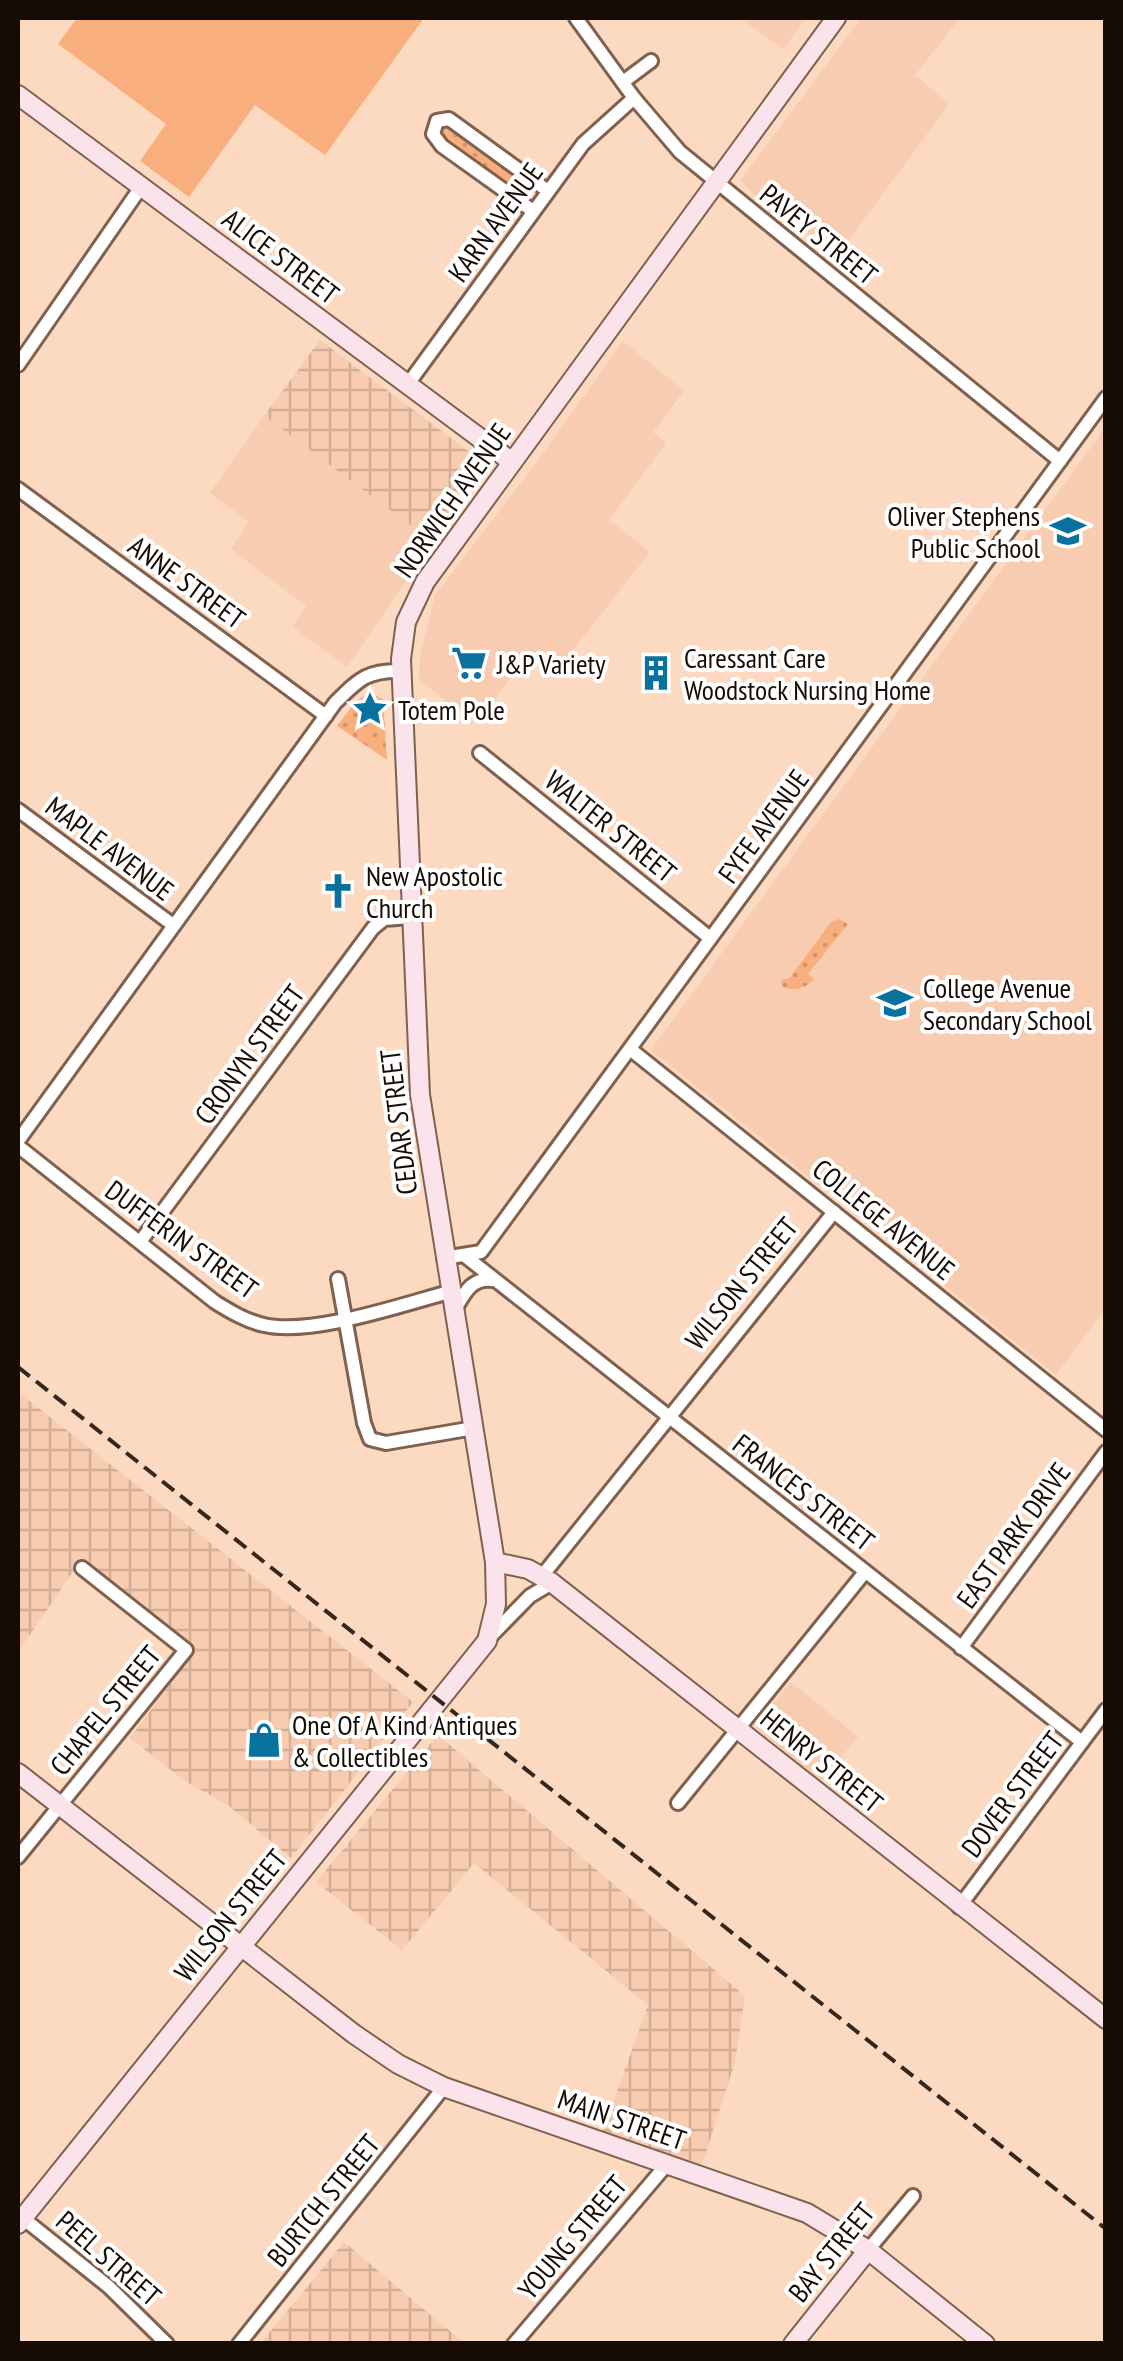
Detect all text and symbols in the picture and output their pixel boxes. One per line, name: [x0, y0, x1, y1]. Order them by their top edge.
street label: KARN AVENUE: [439, 155, 551, 289]
street label: PAVEY STREET: [753, 175, 886, 293]
street label: ALICE STREET: [215, 200, 347, 312]
street label: NORWICH AVENUE: [385, 416, 519, 584]
place label: Oliver Stephens Public School: [887, 497, 1040, 566]
school or university icon: Oliver Stephens Public School: [1049, 512, 1087, 550]
street label: ANNE STREET: [121, 527, 253, 637]
place label: Caressant Care Woodstock Nursing Home: [684, 639, 931, 708]
supermarket icon: J&P Variety: [450, 644, 488, 682]
place label: J&P Variety: [496, 645, 606, 682]
building icon: Caressant Care Woodstock Nursing Home: [637, 654, 675, 692]
place icon: Totem Pole: [351, 690, 389, 728]
place label: Totem Pole: [398, 691, 505, 728]
street label: WALTER STREET: [538, 762, 685, 891]
street label: FYFE AVENUE: [709, 762, 817, 890]
street label: MAPLE AVENUE: [38, 788, 182, 908]
place label: New Apostolic Church: [366, 857, 503, 926]
church icon: New Apostolic Church: [319, 872, 357, 910]
place label: College Avenue Secondary School: [923, 969, 1092, 1038]
street label: CRONYN STREET: [186, 976, 312, 1131]
school or university icon: College Avenue Secondary School: [876, 984, 914, 1022]
street label: CEDAR STREET: [371, 1047, 425, 1197]
street label: COLLEGE AVENUE: [805, 1150, 963, 1288]
street label: DUFFERIN STREET: [98, 1171, 266, 1307]
street label: WILSON STREET: [676, 1209, 806, 1357]
street label: FRANCES STREET: [726, 1425, 883, 1559]
street label: EAST PARK DRIVE: [948, 1455, 1078, 1615]
street label: CHAPEL STREET: [41, 1637, 169, 1783]
street label: HENRY STREET: [753, 1699, 891, 1821]
place label: One Of A Kind Antiques & Collectibles: [292, 1706, 517, 1775]
shop icon: One Of A Kind Antiques & Collectibles: [245, 1721, 283, 1759]
street label: DOVER STREET: [953, 1723, 1072, 1864]
street label: WILSON STREET: [165, 1841, 295, 1989]
street label: MAIN STREET: [553, 2080, 691, 2158]
street label: BURTCH STREET: [258, 2126, 388, 2274]
street label: YOUNG STREET: [509, 2167, 635, 2307]
street label: BAY STREET: [780, 2194, 883, 2309]
street label: PEEL STREET: [49, 2202, 170, 2314]

